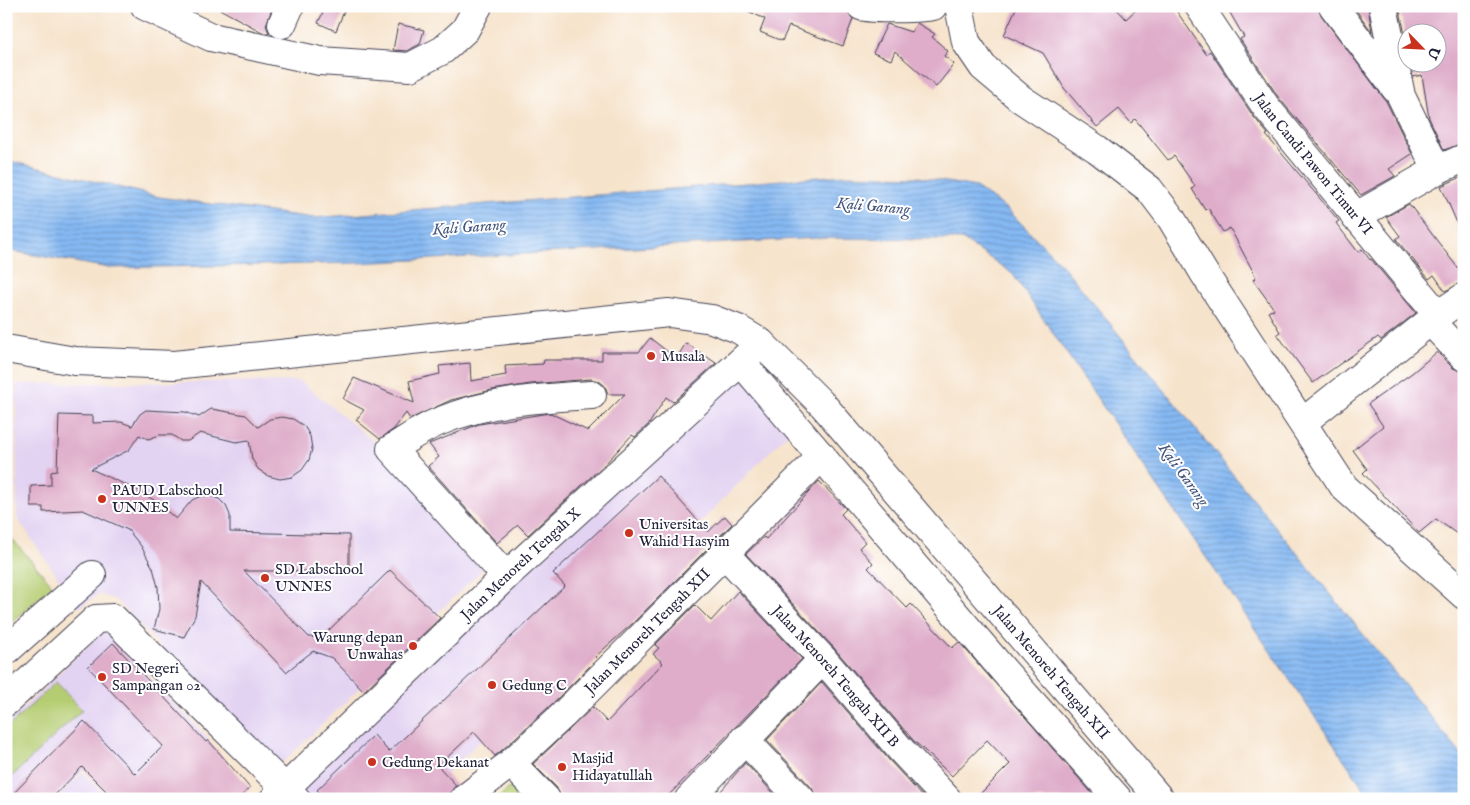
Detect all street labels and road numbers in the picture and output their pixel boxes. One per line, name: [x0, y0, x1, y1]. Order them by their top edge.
street label: Jalan Candi Pawon Timur VI: [1249, 87, 1377, 239]
street label: Jalan Menoreh Tengah X: [455, 503, 585, 625]
street label: Jalan Menoreh Tengah XII: [579, 564, 714, 699]
street label: Jalan Menoreh Tengah XII B: [767, 600, 904, 751]
street label: Jalan Menoreh Tengah XII: [988, 600, 1114, 743]

